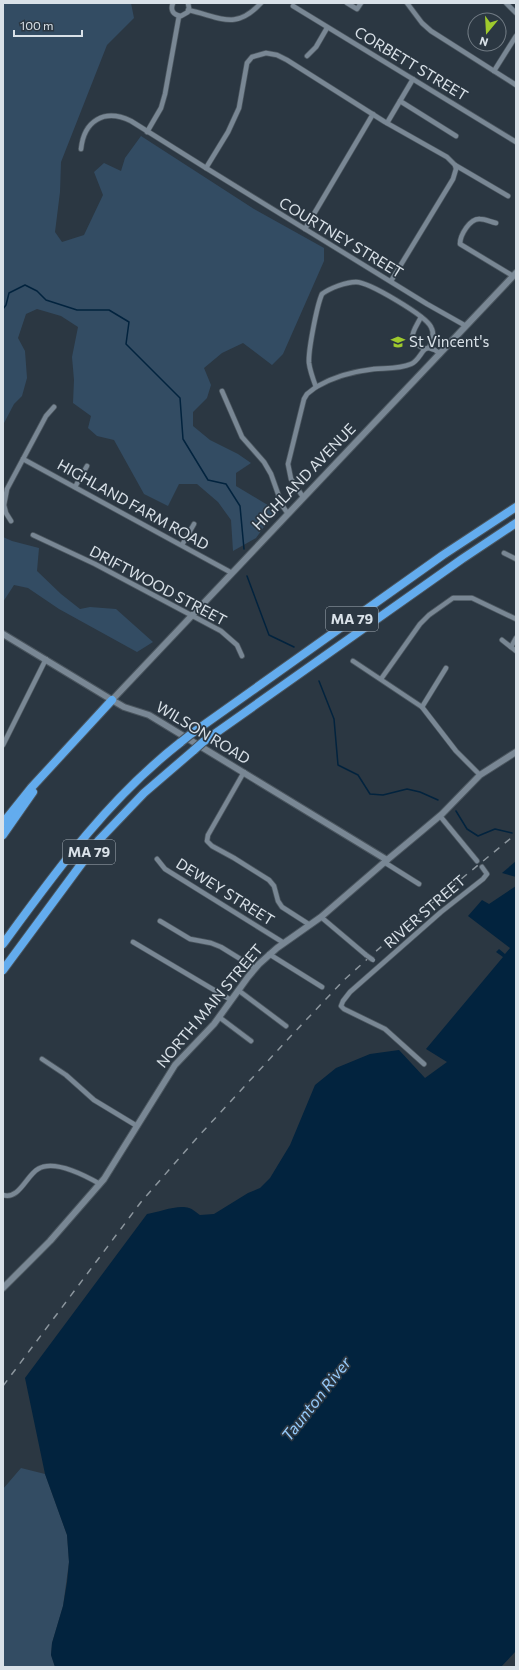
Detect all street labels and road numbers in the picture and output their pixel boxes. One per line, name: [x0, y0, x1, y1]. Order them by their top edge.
street label: CORBETT STREET: [352, 22, 472, 104]
street label: COURTNEY STREET: [276, 193, 407, 281]
street label: HIGHLAND AVENUE: [248, 419, 359, 533]
street label: HIGHLAND FARM ROAD: [55, 455, 212, 553]
street label: DRIFTWOOD STREET: [87, 541, 230, 629]
road number: MA 79: [326, 607, 378, 631]
street label: WILSON ROAD: [153, 697, 254, 767]
road number: MA 79: [63, 840, 115, 864]
street label: DEWEY STREET: [173, 854, 278, 929]
street label: RIVER STREET: [380, 871, 469, 952]
street label: NORTH MAIN STREET: [152, 940, 266, 1071]

